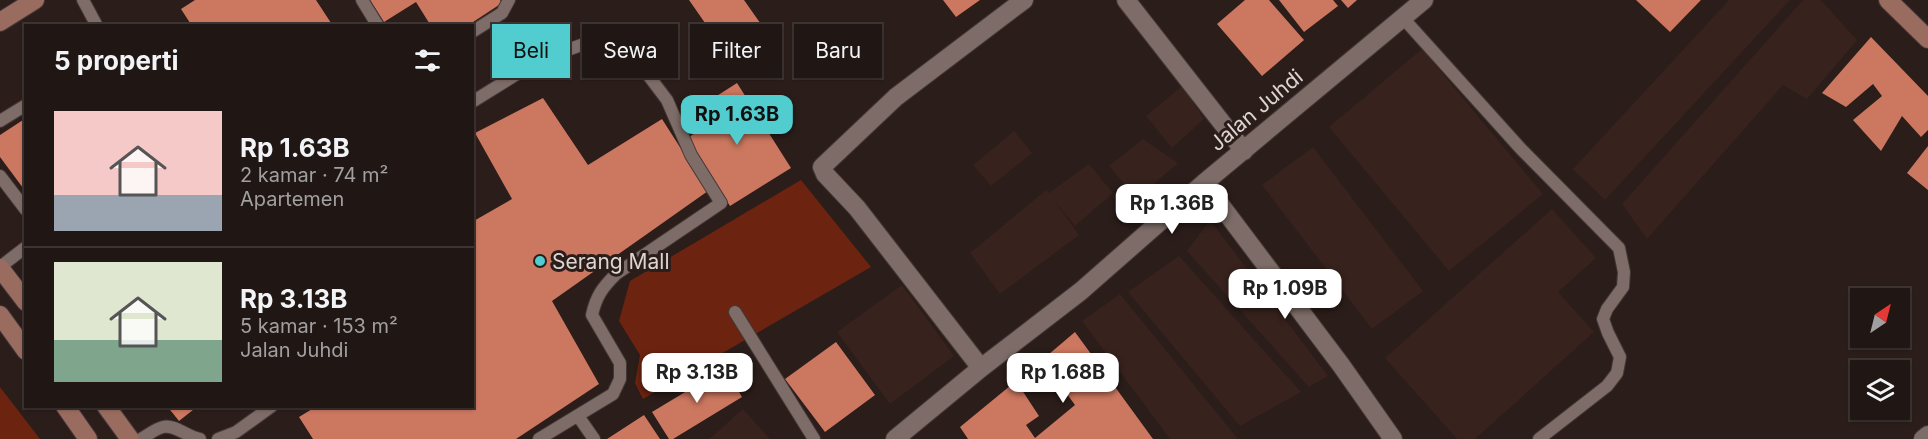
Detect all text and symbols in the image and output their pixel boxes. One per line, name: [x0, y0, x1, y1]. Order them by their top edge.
chip: Beli: [492, 24, 570, 78]
chip: Sewa: [582, 24, 678, 78]
chip: Filter: [690, 24, 782, 78]
chip: Baru: [794, 24, 882, 78]
icon: filters: [411, 44, 444, 77]
text: 5 properti: [54, 45, 179, 76]
street label: Jalan Juhdi: [1204, 64, 1308, 156]
pin: Rp 1.63B: [675, 95, 799, 146]
text: Rp 1.63B: [695, 102, 779, 126]
text: Rp 1.63B: [240, 132, 350, 163]
icon: home: [102, 135, 174, 207]
text: 2 kamar · 74 m²: [240, 163, 388, 187]
pin: Rp 1.36B: [1110, 184, 1234, 235]
text: Apartemen: [240, 187, 344, 211]
text: Rp 1.36B: [1130, 191, 1214, 215]
place label: Serang Mall: [552, 249, 670, 274]
marker: Serang Mall: [533, 254, 547, 268]
pin: Rp 1.09B: [1223, 269, 1347, 320]
text: Rp 1.09B: [1243, 276, 1327, 300]
text: Rp 3.13B: [240, 283, 347, 314]
icon: home: [102, 286, 174, 358]
north arrow: [1850, 288, 1910, 348]
map controls: [1850, 288, 1910, 420]
text: 5 kamar · 153 m²: [240, 314, 398, 338]
text: Jalan Juhdi: [240, 338, 348, 362]
pin: Rp 3.13B: [635, 353, 759, 404]
pin: Rp 1.68B: [1001, 353, 1125, 404]
text: Rp 3.13B: [656, 360, 738, 384]
text: Rp 1.68B: [1021, 360, 1105, 384]
button: layers: [1850, 360, 1910, 420]

